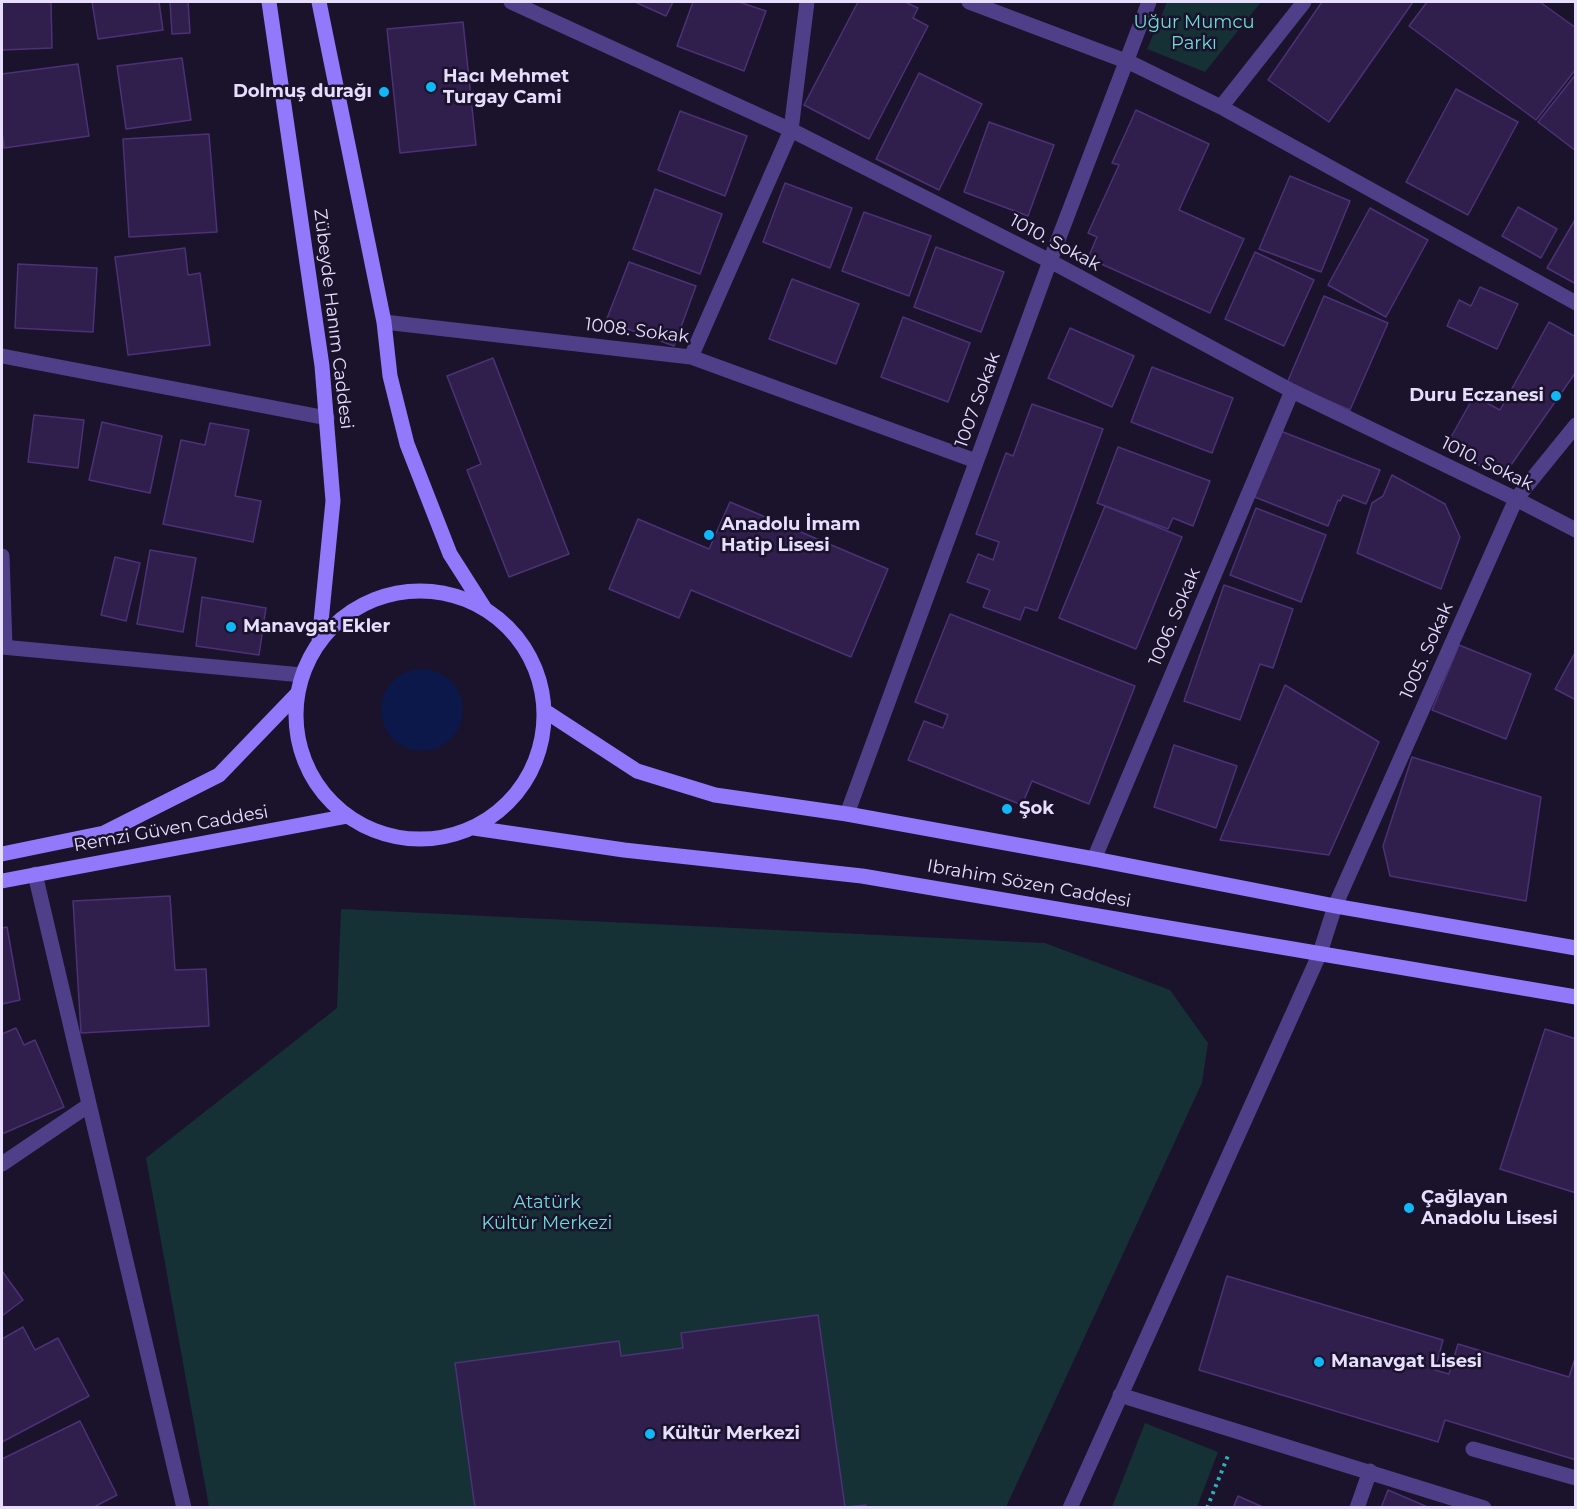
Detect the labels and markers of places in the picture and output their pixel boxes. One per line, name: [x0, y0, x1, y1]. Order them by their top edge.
place label: Hacı Mehmet Turgay Cami: [443, 66, 569, 109]
marker: Hacı Mehmet Turgay Cami: [424, 80, 438, 94]
place label: Dolmuş durağı: [233, 81, 372, 103]
marker: Dolmuş durağı: [377, 85, 391, 99]
place label: Duru Eczanesi: [1409, 385, 1544, 407]
marker: Duru Eczanesi: [1549, 389, 1563, 403]
place label: Anadolu İmam Hatip Lisesi: [721, 514, 860, 556]
marker: Anadolu İmam Hatip Lisesi: [702, 528, 716, 542]
place label: Manavgat Ekler: [243, 616, 390, 638]
marker: Manavgat Ekler: [224, 620, 238, 634]
place label: Şok: [1019, 798, 1054, 820]
marker: Şok: [1000, 802, 1014, 816]
place label: Çağlayan Anadolu Lisesi: [1421, 1187, 1558, 1230]
marker: Çağlayan Anadolu Lisesi: [1402, 1201, 1416, 1215]
place label: Manavgat Lisesi: [1331, 1351, 1482, 1373]
marker: Manavgat Lisesi: [1312, 1355, 1326, 1369]
place label: Kültür Merkezi: [662, 1423, 800, 1445]
marker: Kültür Merkezi: [643, 1427, 657, 1441]

